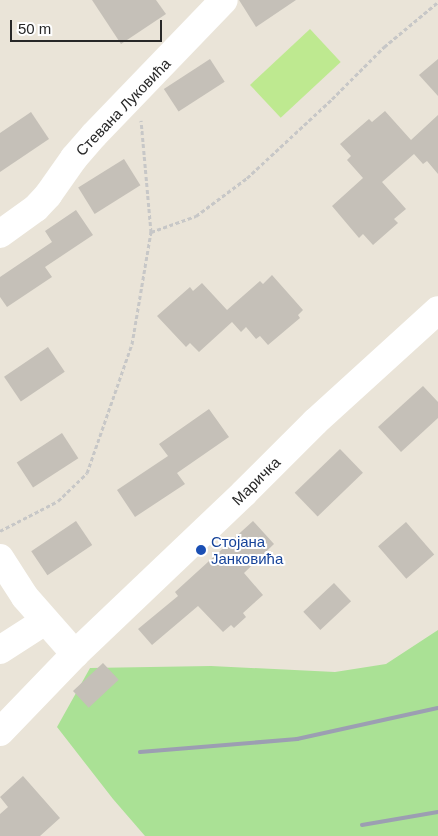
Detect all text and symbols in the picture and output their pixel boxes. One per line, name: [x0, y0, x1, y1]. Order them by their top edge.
scale bar: [12, 10, 165, 42]
text: 50 m: [18, 20, 51, 37]
street label: Стевана Луковића: [72, 55, 174, 159]
street label: Маричка: [228, 453, 284, 509]
place label: Стојана Јанковића: [211, 532, 283, 567]
marker: Стојана Јанковића: [195, 544, 207, 556]

